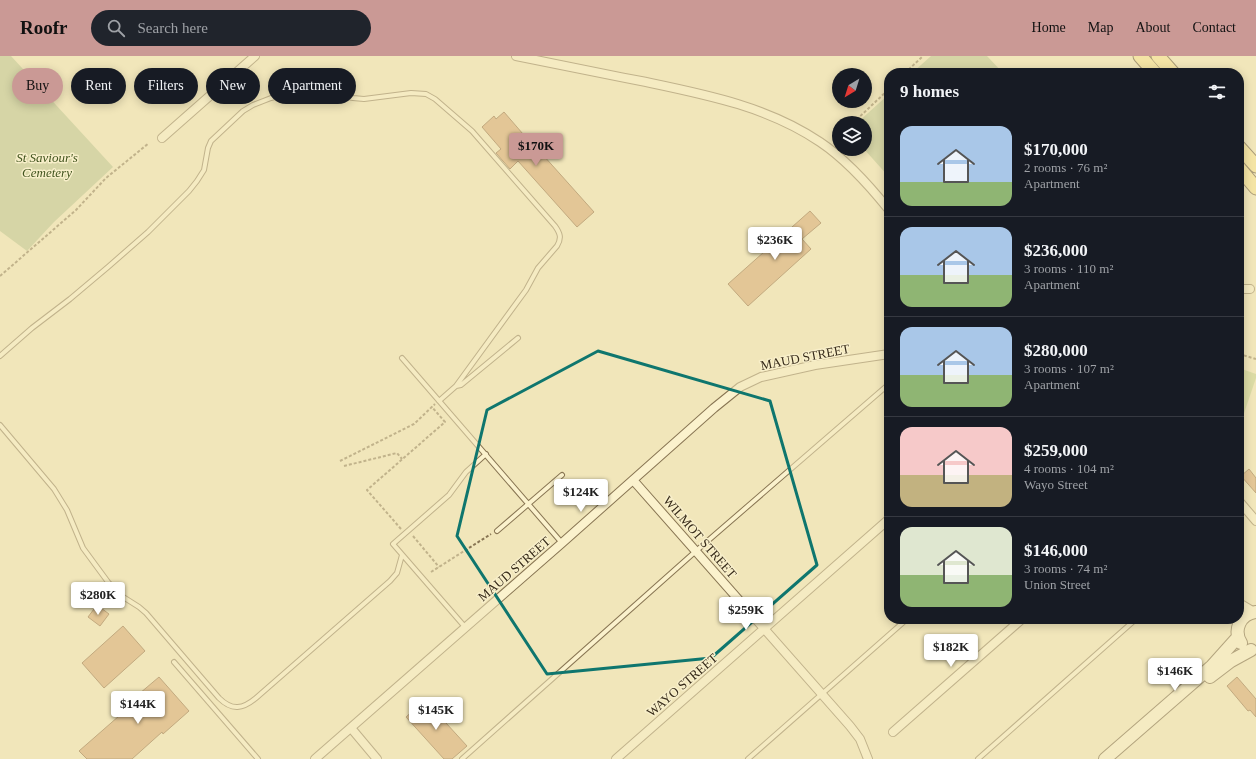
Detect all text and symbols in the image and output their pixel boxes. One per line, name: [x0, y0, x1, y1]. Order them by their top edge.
search box: [91, 10, 371, 46]
text: Roofr: [20, 17, 67, 38]
icon: search: [105, 17, 127, 39]
text: Search here: [137, 20, 208, 36]
text: Home: [1032, 20, 1066, 35]
text: Map: [1088, 20, 1113, 35]
text: About: [1135, 20, 1170, 35]
text: Contact: [1192, 20, 1236, 35]
chip: Buy: [12, 68, 63, 104]
chip: Rent: [71, 68, 126, 104]
chip: Filters: [134, 68, 198, 104]
chip: New: [206, 68, 260, 104]
chip: Apartment: [268, 68, 356, 104]
north arrow: [832, 68, 872, 108]
map controls: [832, 68, 872, 156]
icon: filters: [1206, 81, 1228, 103]
text: 9 homes: [900, 82, 959, 101]
button: layers: [832, 116, 872, 156]
pin: $170K: [508, 133, 564, 167]
text: $170K: [518, 138, 554, 153]
text: $170,000: [1024, 140, 1088, 159]
icon: home: [932, 142, 980, 190]
park label: St Saviour's Cemetery: [16, 150, 78, 180]
text: 2 rooms · 76 m²: [1024, 160, 1107, 175]
text: Apartment: [1024, 176, 1080, 191]
pin: $236K: [747, 227, 803, 261]
text: $236K: [757, 232, 793, 247]
text: $236,000: [1024, 241, 1088, 260]
icon: home: [932, 243, 980, 291]
text: 3 rooms · 110 m²: [1024, 261, 1113, 276]
text: Apartment: [1024, 277, 1080, 292]
street label: MAUD STREET: [759, 341, 851, 373]
text: $280,000: [1024, 341, 1088, 360]
icon: home: [932, 343, 980, 391]
text: 3 rooms · 107 m²: [1024, 361, 1114, 376]
text: Apartment: [1024, 377, 1080, 392]
text: $259,000: [1024, 441, 1088, 460]
icon: home: [932, 443, 980, 491]
text: 4 rooms · 104 m²: [1024, 461, 1114, 476]
text: Wayo Street: [1024, 477, 1088, 492]
pin: $124K: [553, 479, 609, 513]
text: $124K: [563, 484, 599, 499]
street label: WILMOT STREET: [660, 493, 740, 581]
street label: MAUD STREET: [475, 534, 553, 604]
text: $146,000: [1024, 541, 1088, 560]
icon: home: [932, 543, 980, 591]
text: 3 rooms · 74 m²: [1024, 561, 1107, 576]
text: Union Street: [1024, 577, 1090, 592]
pin: $280K: [70, 582, 126, 616]
text: $280K: [80, 587, 116, 602]
pin: $259K: [718, 597, 774, 631]
text: $259K: [728, 602, 764, 617]
pin: $182K: [923, 634, 979, 668]
text: $182K: [933, 639, 969, 654]
street label: WAYO STREET: [644, 650, 720, 720]
pin: $146K: [1147, 658, 1203, 692]
text: $146K: [1157, 663, 1193, 678]
pin: $144K: [110, 691, 166, 725]
text: $144K: [120, 696, 156, 711]
pin: $145K: [408, 697, 464, 731]
text: $145K: [418, 702, 454, 717]

